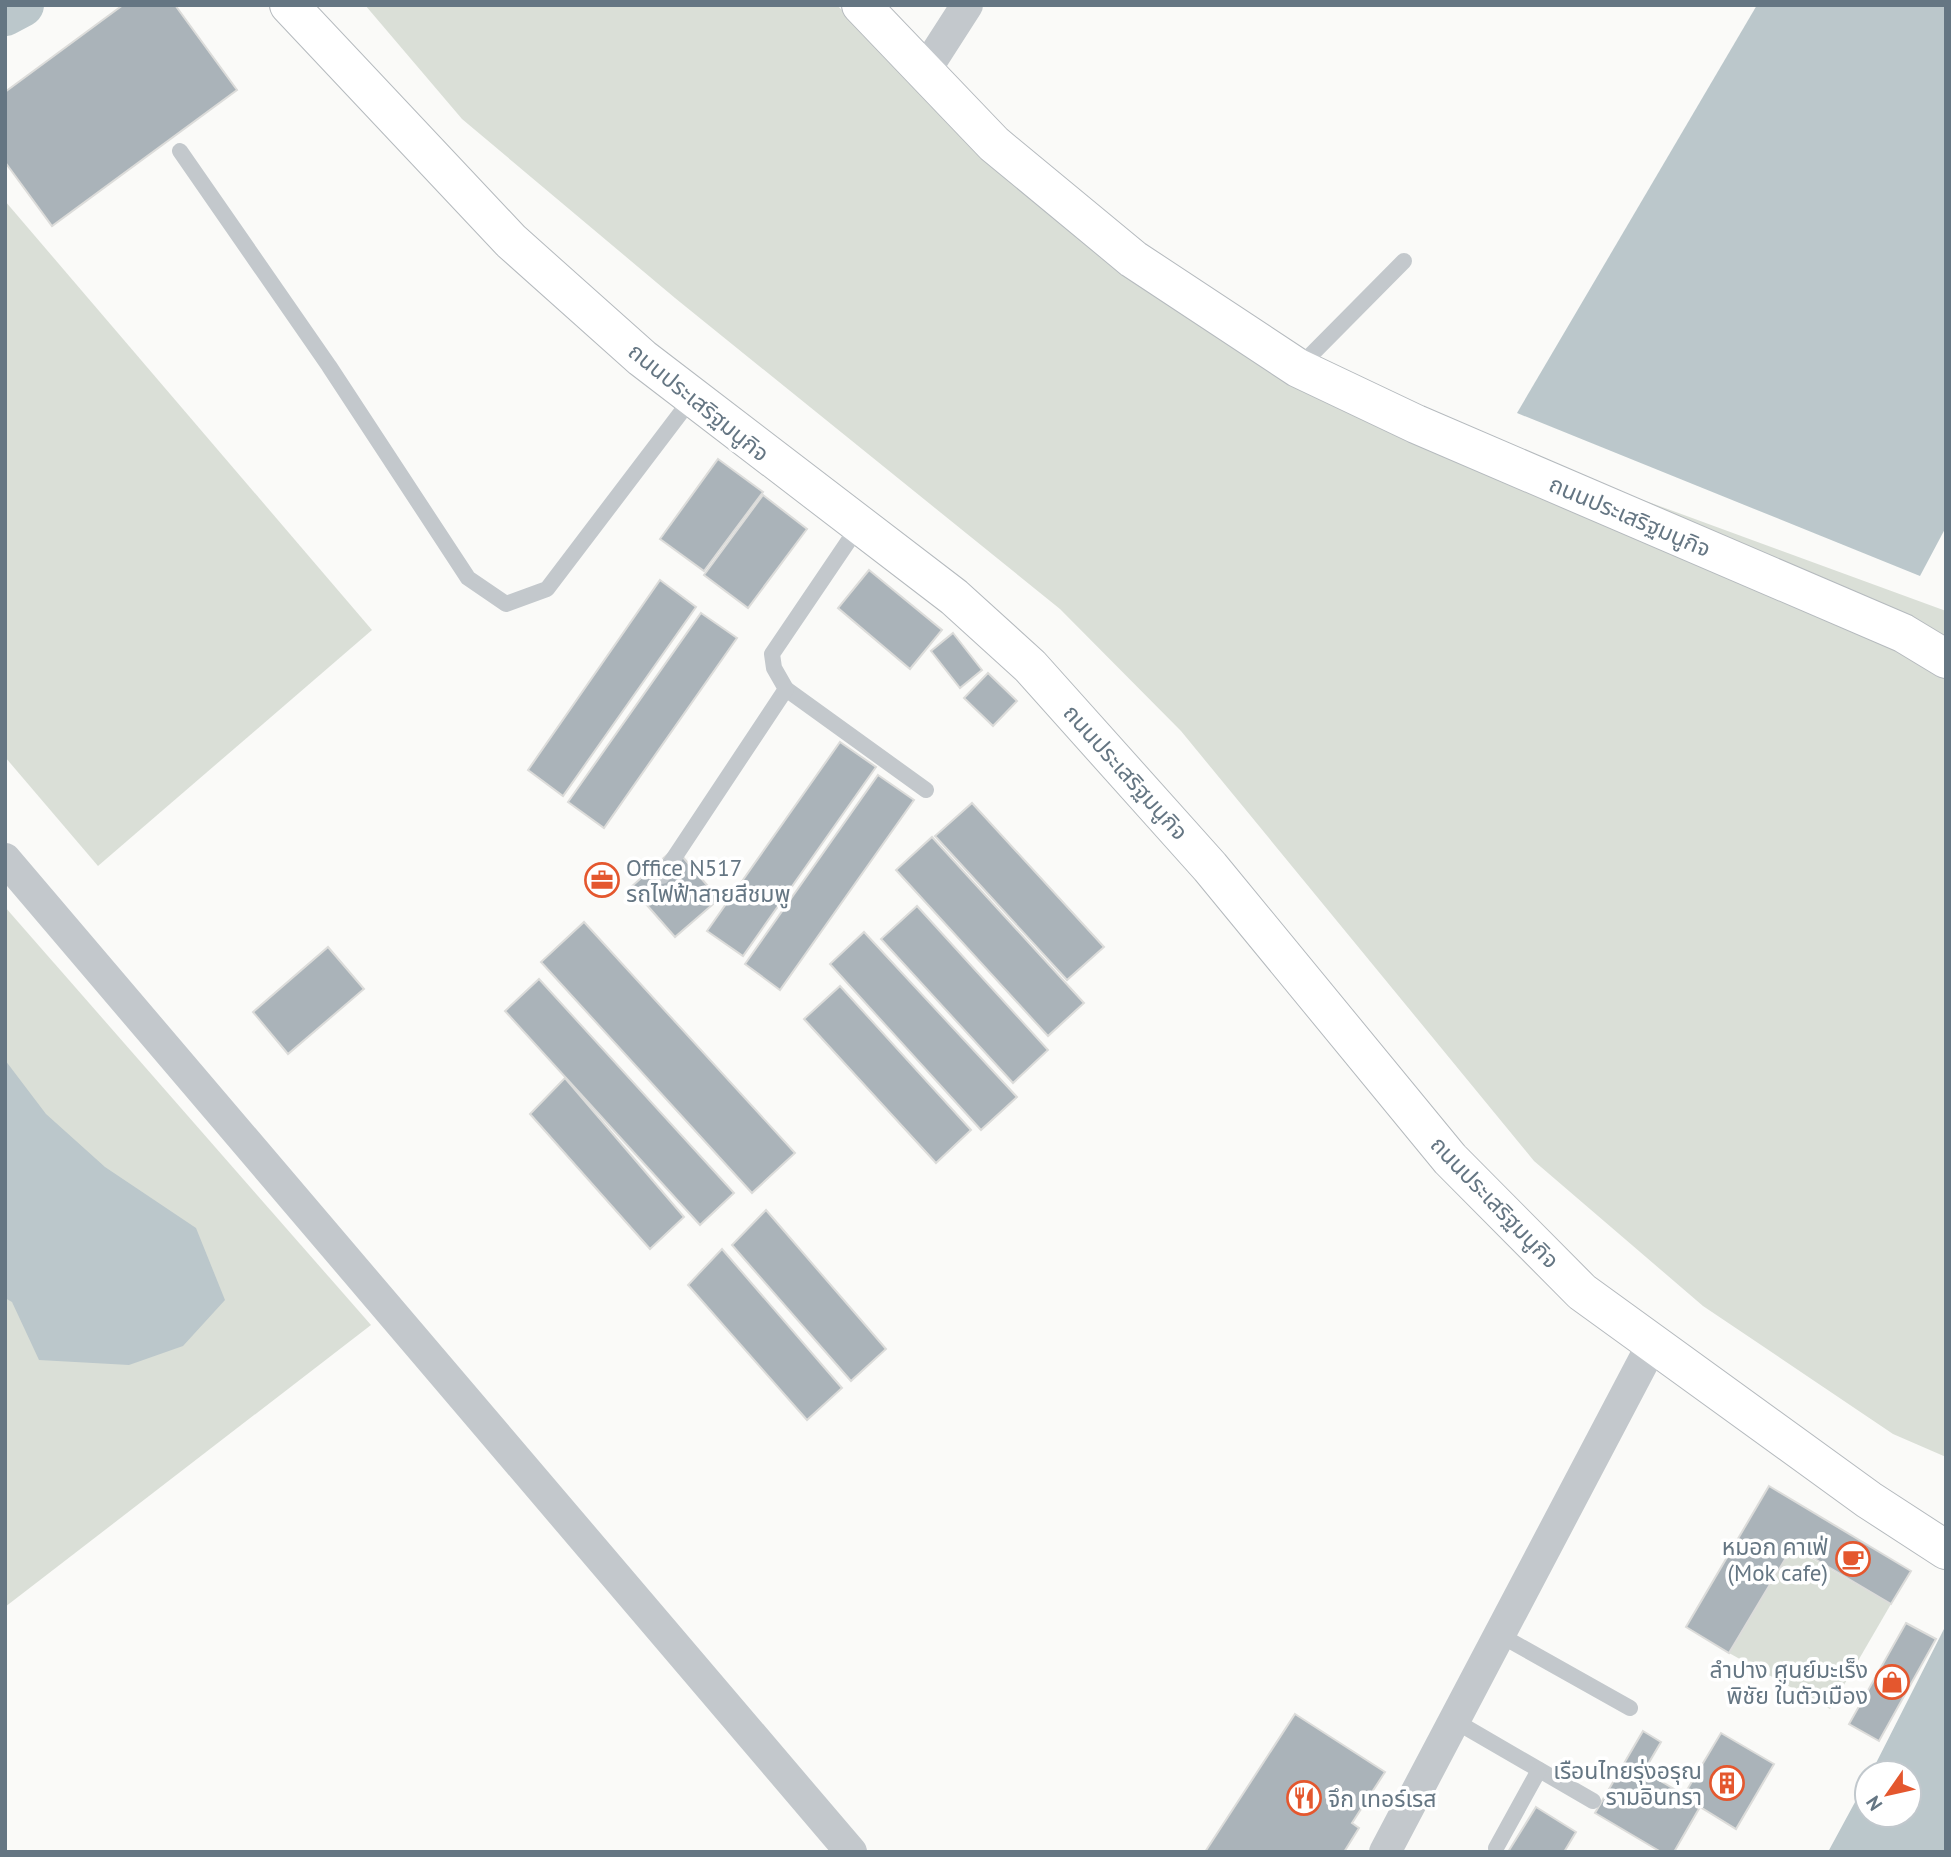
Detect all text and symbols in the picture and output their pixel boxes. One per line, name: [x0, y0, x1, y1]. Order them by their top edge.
street label: ถนนประเสริฐมนูกิจ: [622, 336, 775, 468]
street label: ถนนประเสริฐมนูกิจ: [1544, 469, 1715, 564]
street label: ถนนประเสริฐมนูกิจ: [1057, 698, 1195, 847]
place label: Office N517 รถไฟฟ้าสายสีชมพู: [626, 853, 790, 909]
office icon: Office N517 รถไฟฟ้าสายสีชมพู: [583, 861, 621, 899]
street label: ถนนประเสริฐมนูกิจ: [1424, 1130, 1565, 1275]
place label: หมอก คาเฟ่ (Mok cafe): [1722, 1532, 1828, 1587]
cafe icon: หมอก คาเฟ่ (Mok cafe): [1834, 1540, 1872, 1578]
place label: ลำปาง ศูนย์มะเร็ง พิชัย ในตัวเมือง: [1710, 1655, 1868, 1710]
shop icon: ลำปาง ศูนย์มะเร็ง พิชัย ในตัวเมือง: [1873, 1663, 1911, 1701]
place label: เรือนไทยรุ่งอรุณ รามอินทรา: [1553, 1756, 1702, 1811]
north arrow: [1853, 1759, 1923, 1829]
building icon: เรือนไทยรุ่งอรุณ รามอินทรา: [1708, 1764, 1746, 1802]
restaurant icon: จึก เทอร์เรส: [1285, 1779, 1323, 1817]
place label: จึก เทอร์เรส: [1328, 1784, 1436, 1813]
text: N: [1860, 1792, 1887, 1815]

